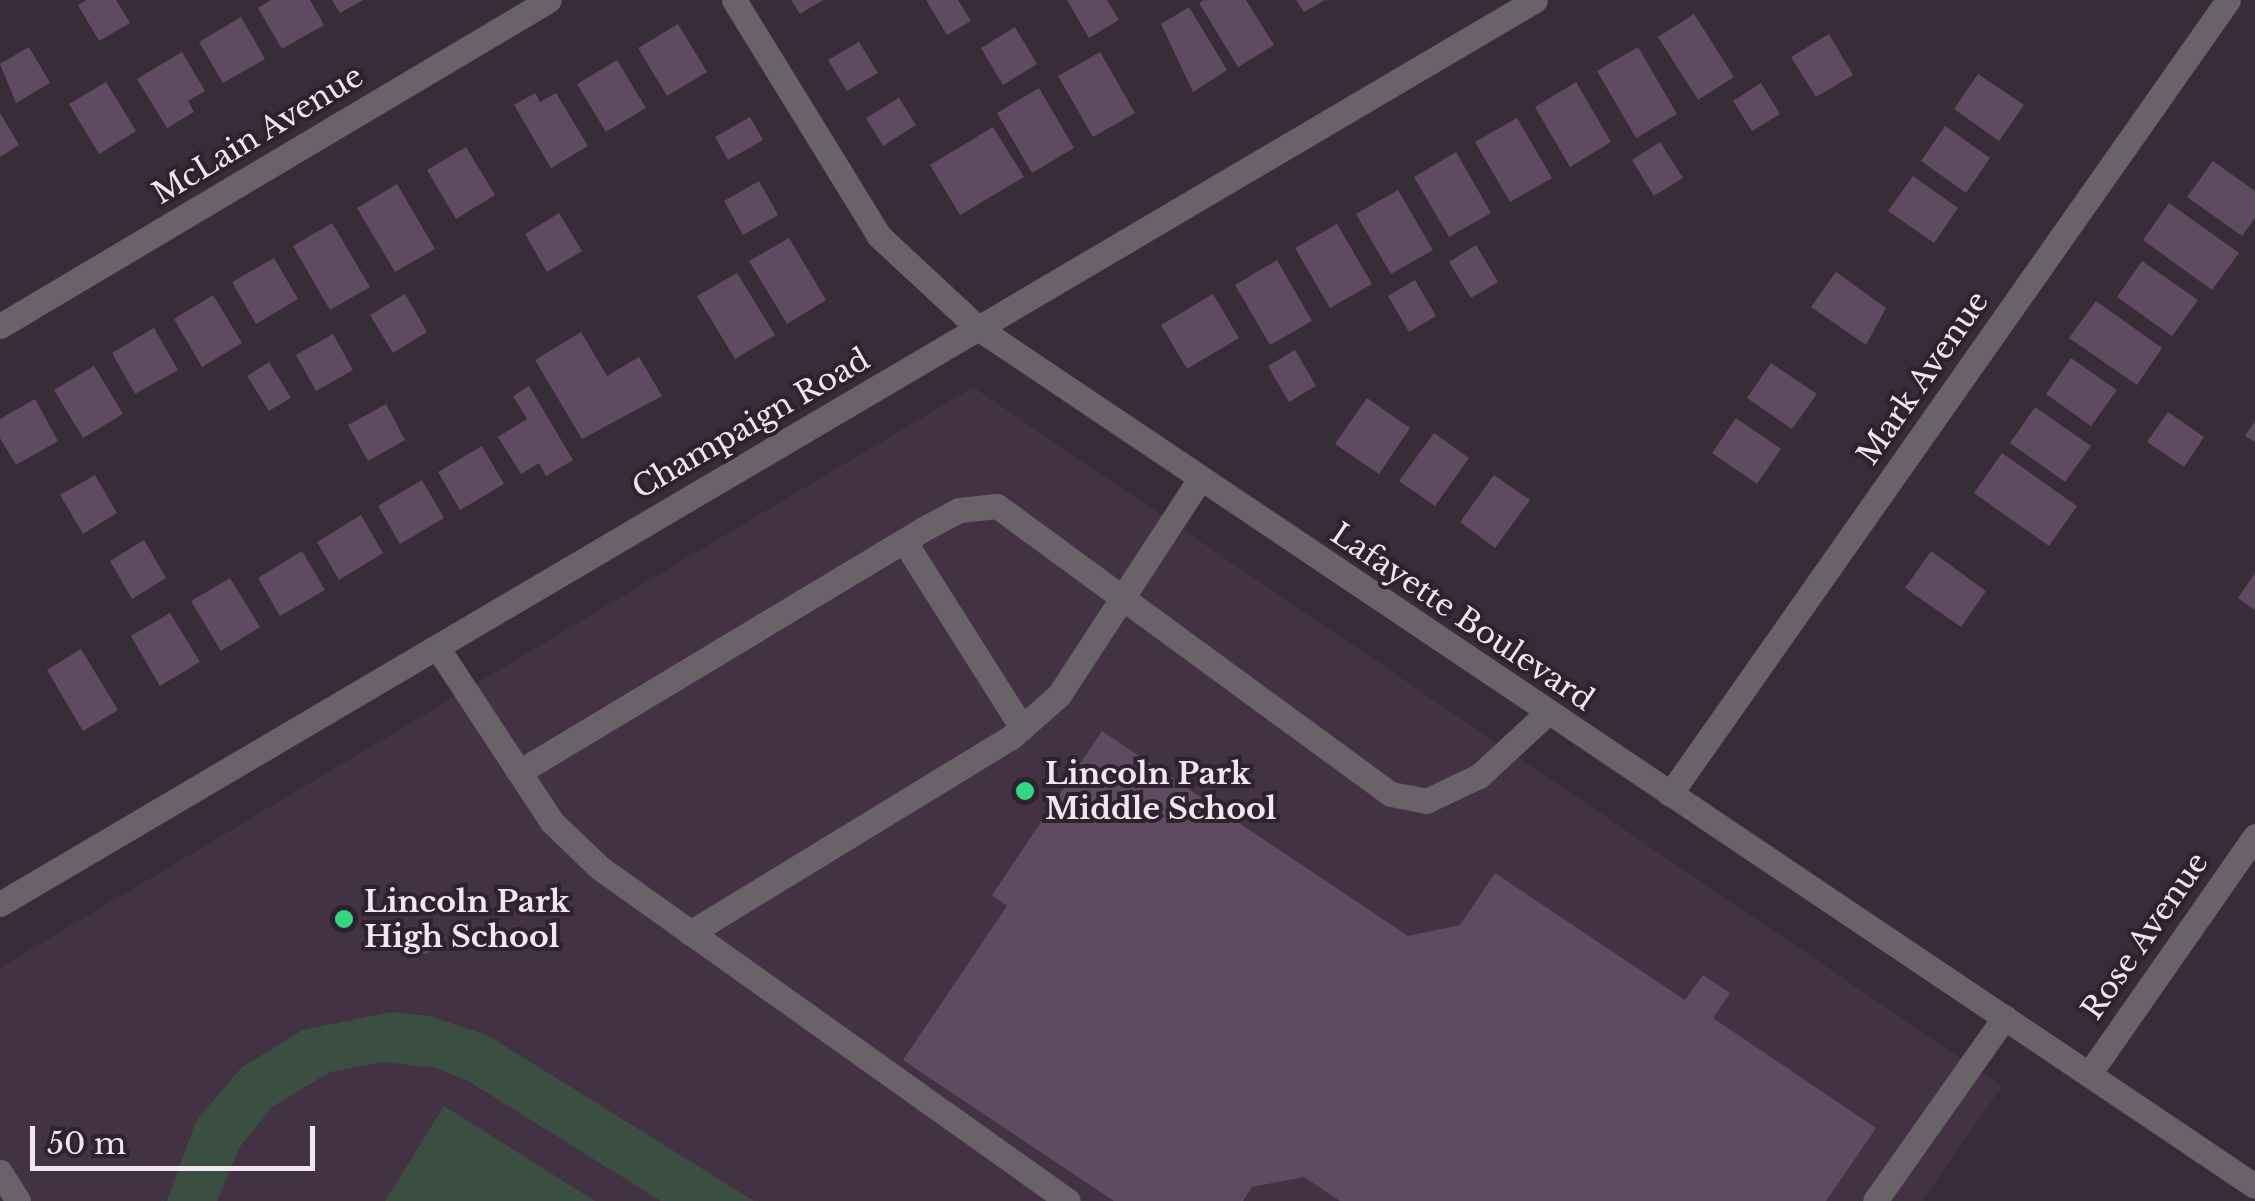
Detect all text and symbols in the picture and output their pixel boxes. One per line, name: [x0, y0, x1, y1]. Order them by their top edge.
street label: McLain Avenue: [146, 58, 370, 212]
street label: Mark Avenue: [1849, 284, 1997, 472]
street label: Champaign Road: [626, 341, 876, 507]
street label: Lafayette Boulevard: [1324, 516, 1600, 718]
place label: Lincoln Park Middle School: [1045, 756, 1276, 826]
marker: Lincoln Park Middle School: [1014, 780, 1036, 802]
street label: Rose Avenue: [2074, 845, 2216, 1027]
place label: Lincoln Park High School: [364, 884, 570, 954]
marker: Lincoln Park High School: [333, 908, 355, 930]
scale bar: [35, 1106, 320, 1168]
text: 50 m: [47, 1125, 126, 1162]

